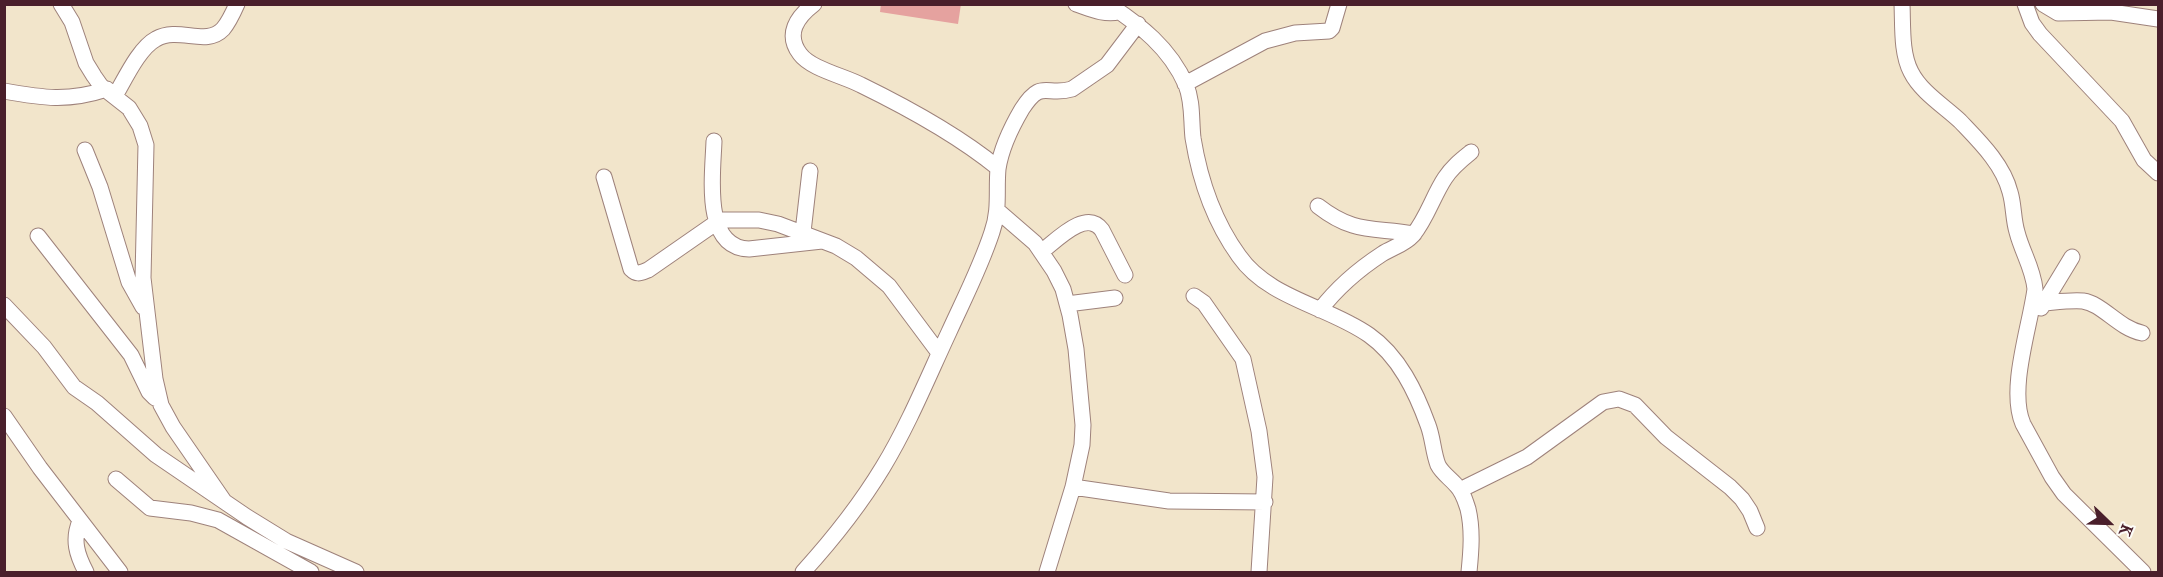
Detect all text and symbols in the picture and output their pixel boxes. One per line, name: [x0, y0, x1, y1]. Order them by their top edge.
north arrow: [2079, 493, 2139, 553]
text: K: [2115, 521, 2137, 539]

